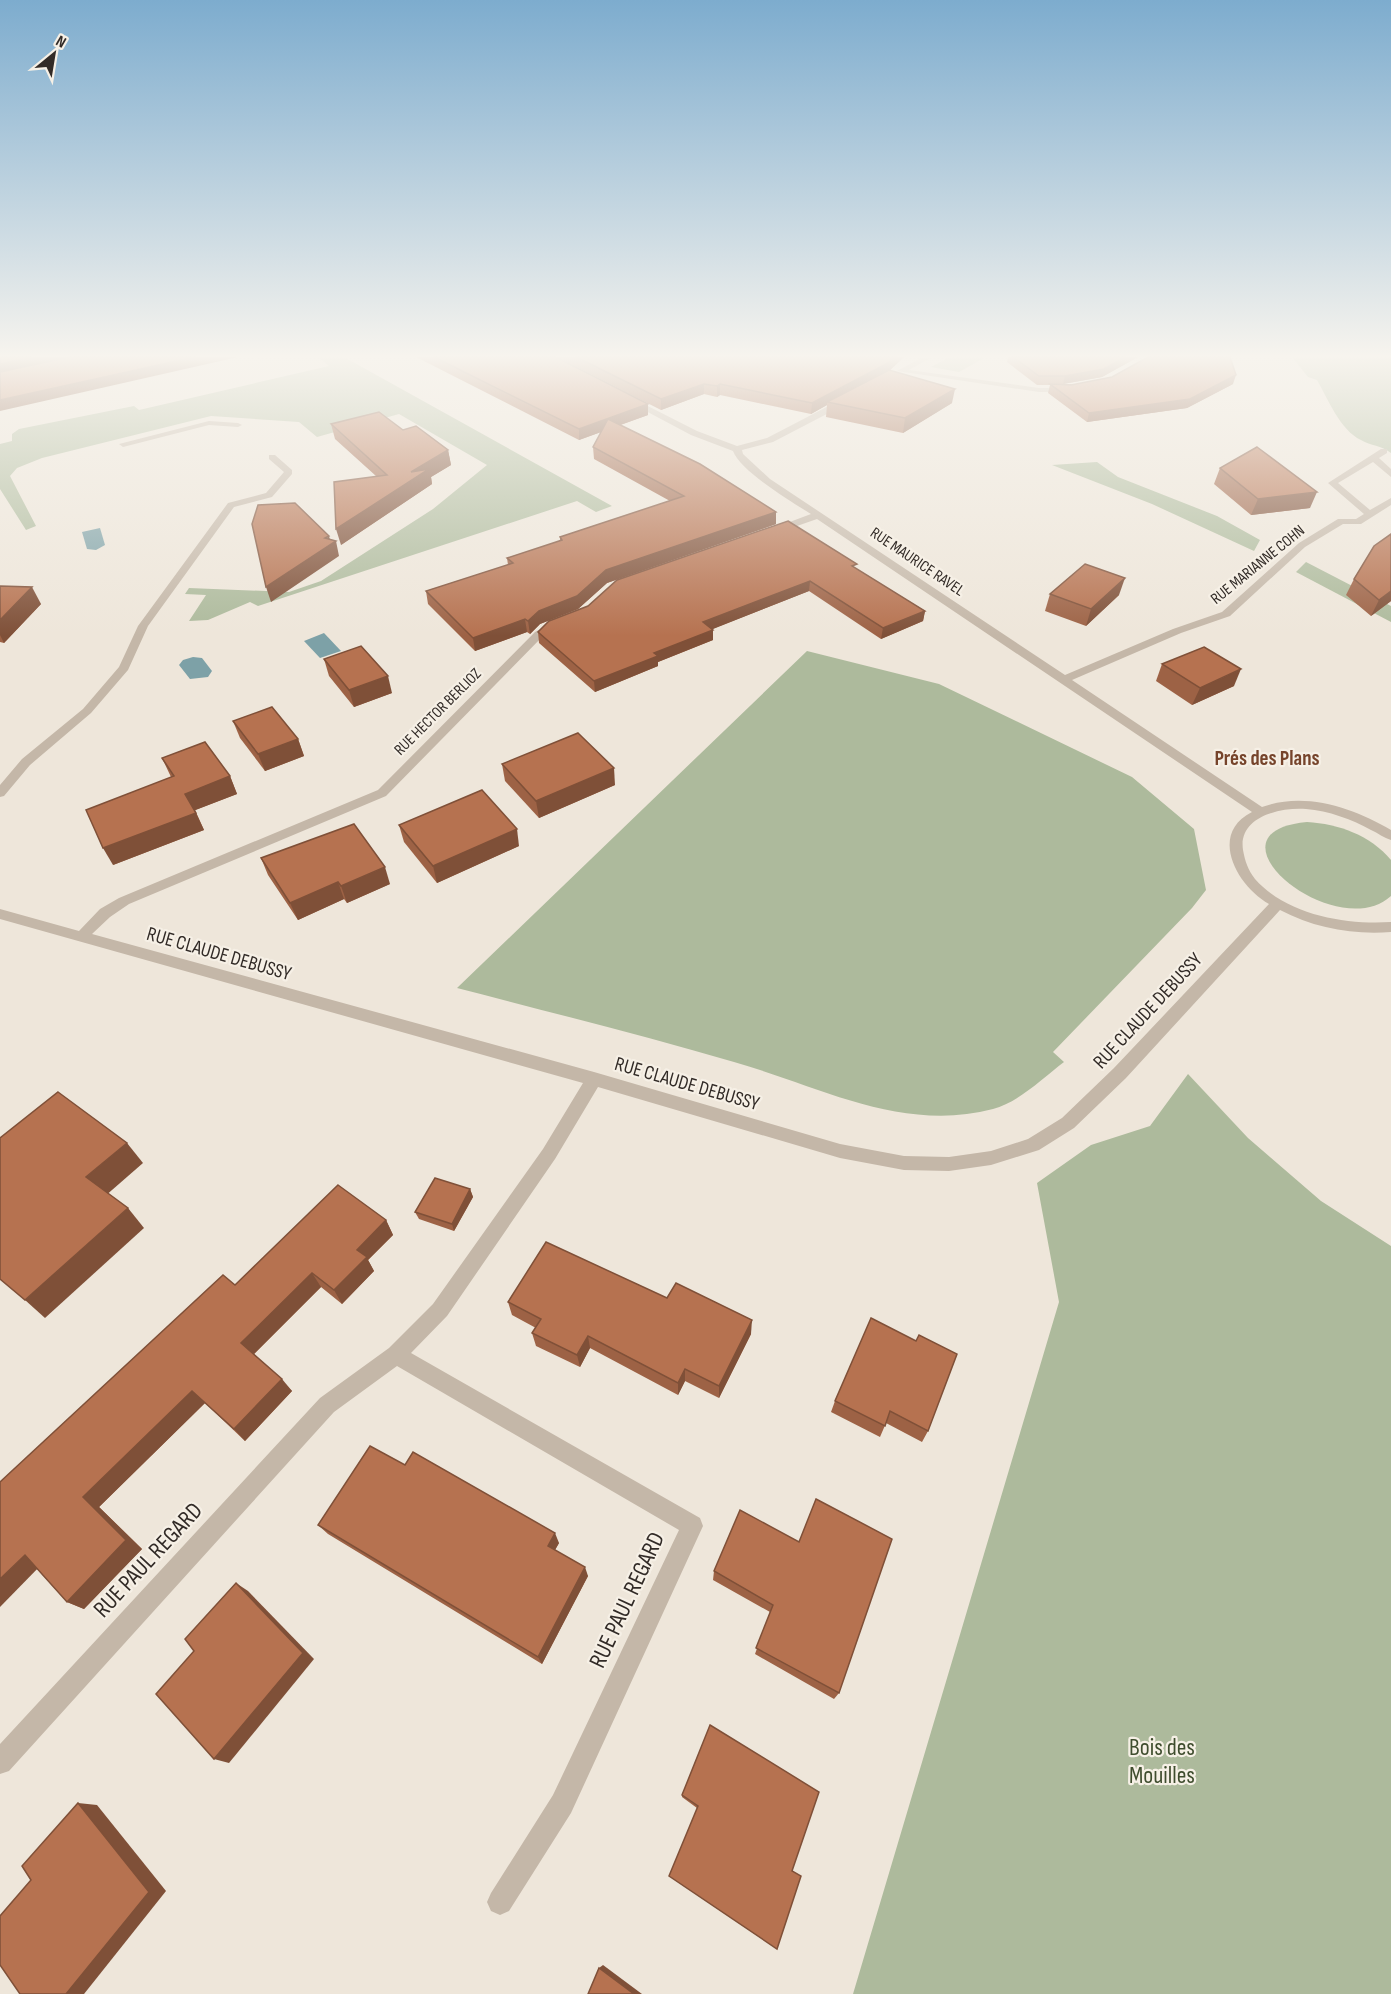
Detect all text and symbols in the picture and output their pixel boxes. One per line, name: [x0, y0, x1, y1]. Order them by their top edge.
north arrow: [24, 24, 84, 84]
text: N: [52, 32, 69, 53]
street label: RUE MARIANNE COHN: [1207, 521, 1309, 609]
street label: RUE MAURICE RAVEL: [866, 524, 968, 601]
street label: RUE HECTOR BERLIOZ: [391, 664, 486, 759]
district label: Prés des Plans: [1214, 746, 1320, 771]
street label: RUE CLAUDE DEBUSSY: [144, 922, 295, 986]
street label: RUE CLAUDE DEBUSSY: [1088, 948, 1208, 1074]
street label: RUE CLAUDE DEBUSSY: [612, 1052, 763, 1116]
street label: RUE PAUL REGARD: [87, 1496, 209, 1624]
street label: RUE PAUL REGARD: [583, 1527, 671, 1673]
park label: Bois des Mouilles: [1129, 1733, 1195, 1790]

